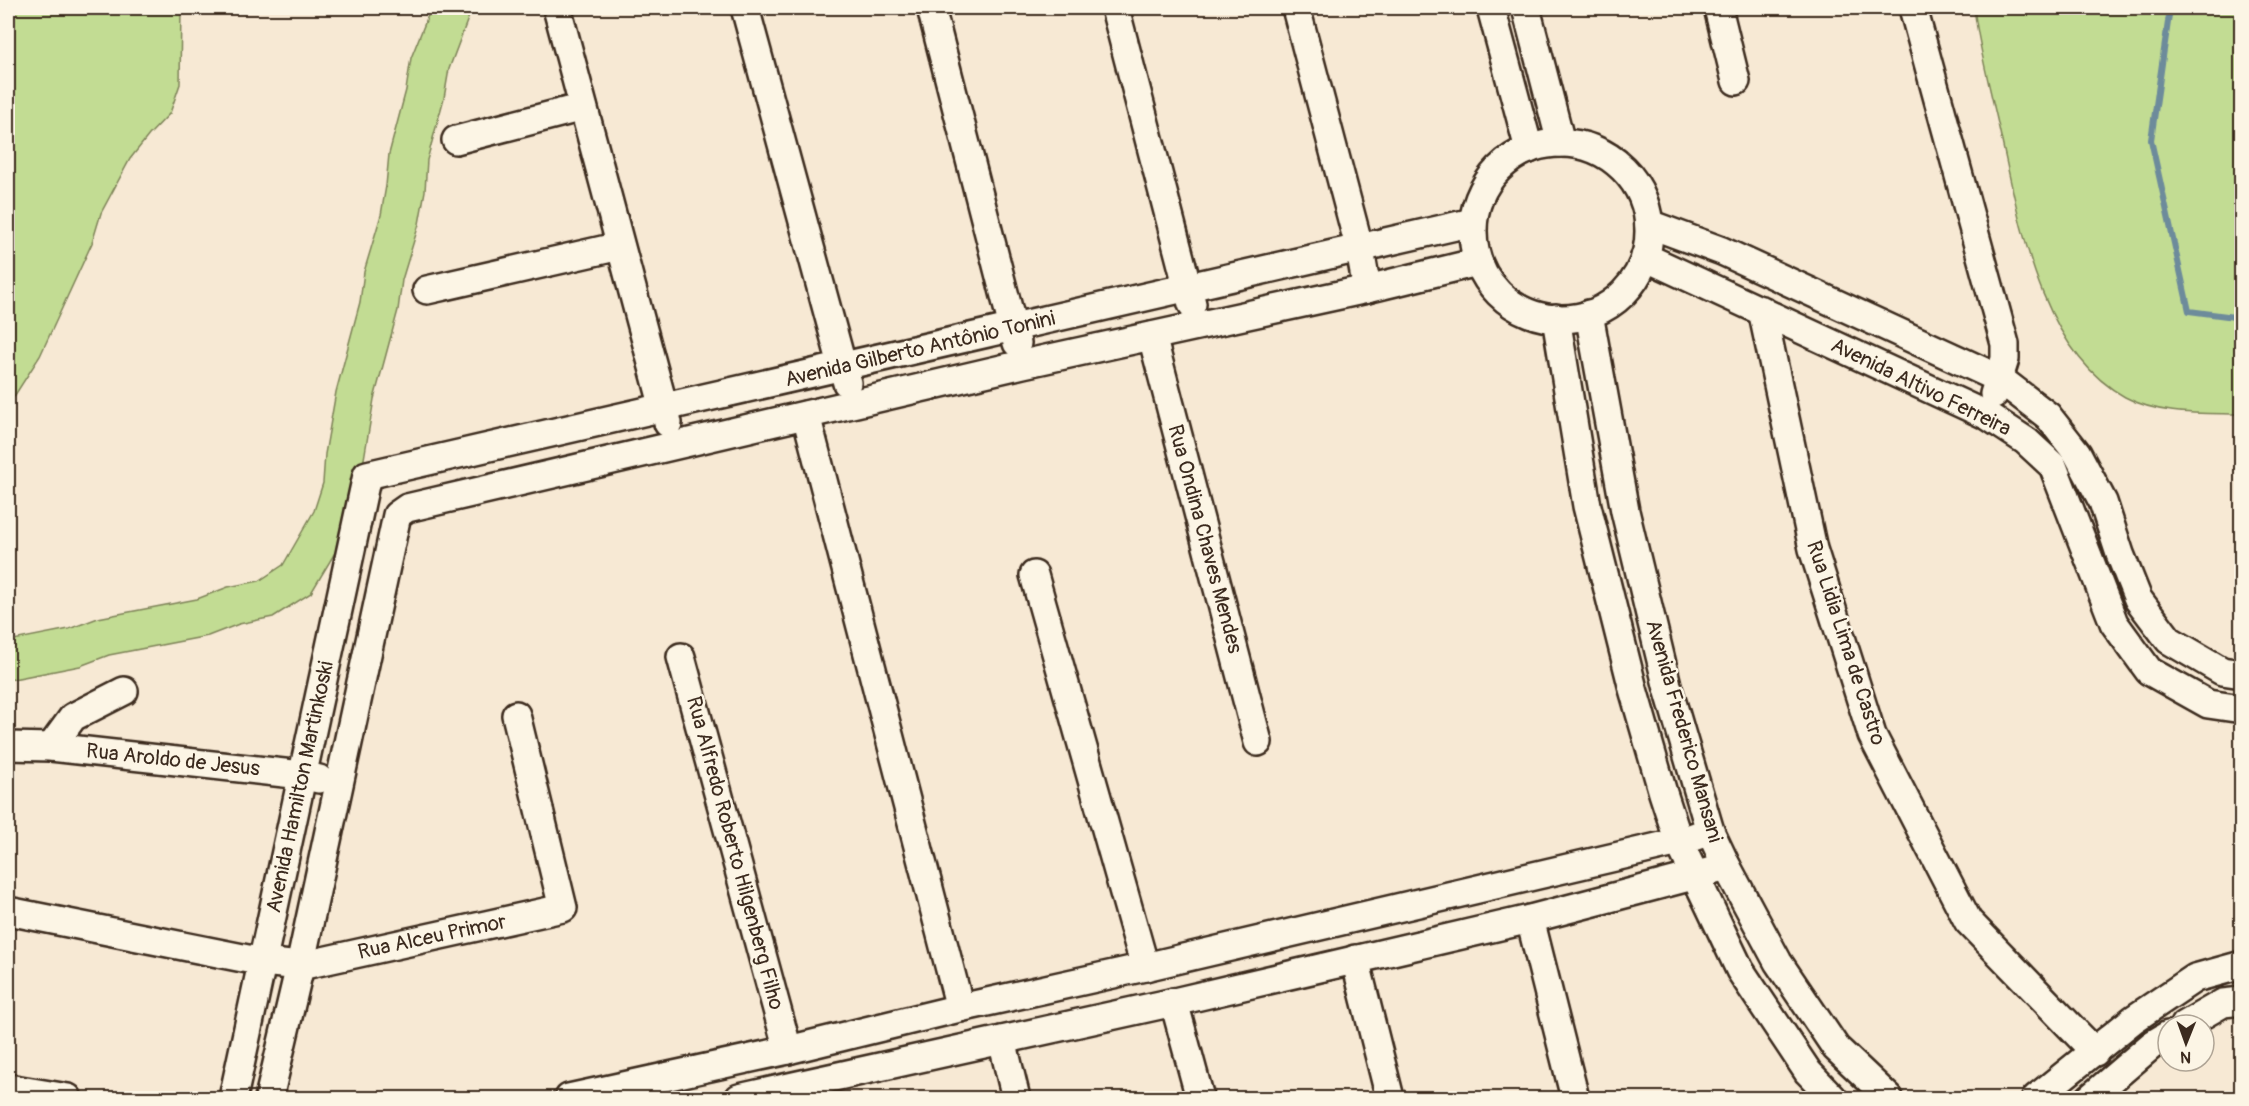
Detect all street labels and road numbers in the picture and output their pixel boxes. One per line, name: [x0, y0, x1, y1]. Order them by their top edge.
street label: Avenida Gilberto Antônio Tonini: [782, 305, 1058, 393]
street label: Avenida Altivo Ferreira: [1827, 332, 2015, 442]
street label: Rua Ondina Chaves Mendes: [1161, 422, 1249, 657]
street label: Rua Lidia Lima de Castro: [1800, 537, 1892, 749]
street label: Avenida Frederico Mansani: [1639, 616, 1729, 846]
street label: Avenida Hamilton Martinkoski: [260, 658, 340, 915]
street label: Rua Alfredo Roberto Hilgenberg Filho: [680, 693, 790, 1013]
street label: Rua Aroldo de Jesus: [85, 737, 262, 783]
street label: Rua Alceu Primor: [355, 908, 509, 966]

